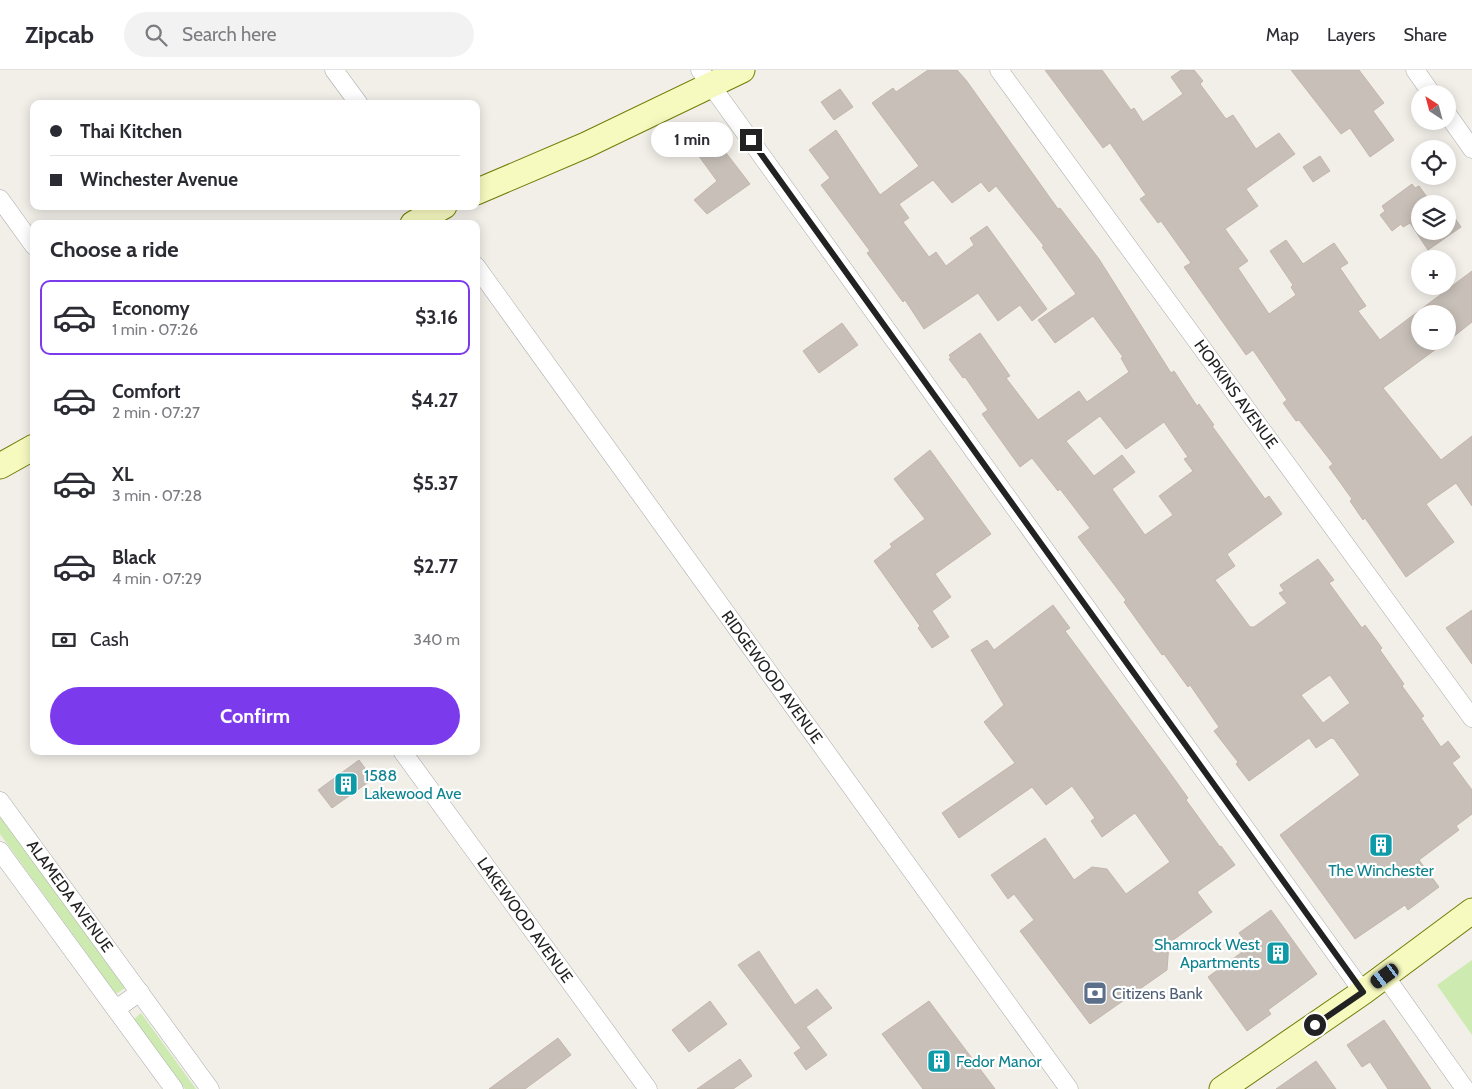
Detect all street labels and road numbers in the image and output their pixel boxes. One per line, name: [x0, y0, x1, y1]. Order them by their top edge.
street label: HOPKINS AVENUE: [1190, 336, 1282, 452]
street label: RIDGEWOOD AVENUE: [718, 607, 827, 747]
street label: ALAMEDA AVENUE: [23, 836, 117, 956]
street label: LAKEWOOD AVENUE: [473, 854, 577, 986]

